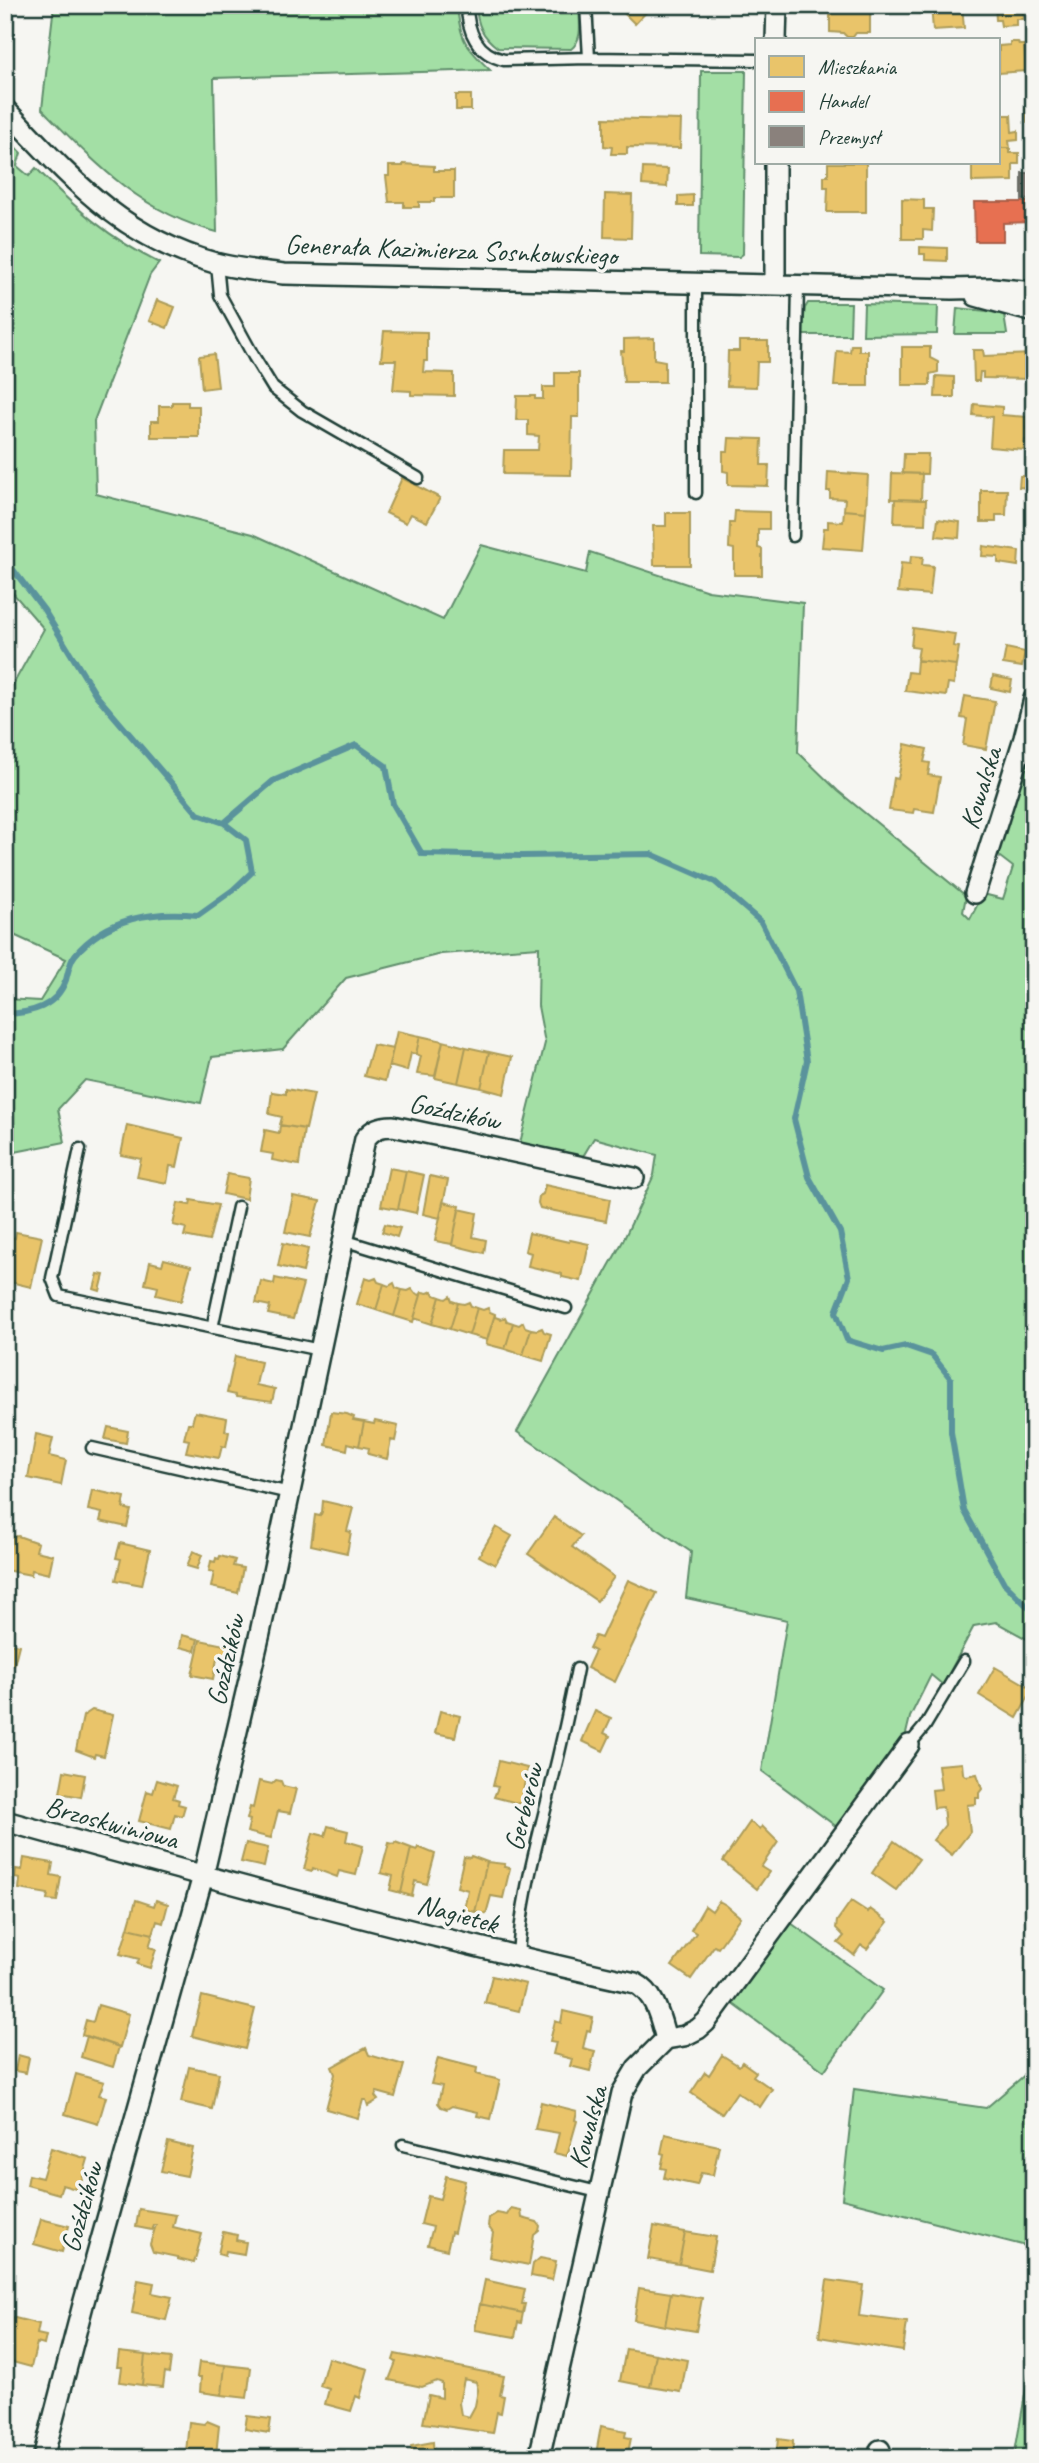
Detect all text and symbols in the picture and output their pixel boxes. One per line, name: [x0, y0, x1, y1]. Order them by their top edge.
legend: [755, 38, 1000, 164]
text: Mieszkania: [818, 54, 898, 80]
text: Handel: [818, 88, 871, 114]
text: Przemysł: [818, 124, 884, 150]
street label: Generała Kazimierza Sosnkowskiego: [284, 226, 621, 273]
street label: Kowalska: [951, 741, 1010, 833]
street label: Goździków: [406, 1085, 506, 1139]
street label: Goździków: [198, 1609, 253, 1709]
street label: Gerberów: [496, 1757, 552, 1854]
street label: Brzoskwiniowa: [42, 1788, 184, 1857]
street label: Nagietek: [414, 1886, 504, 1941]
street label: Kowalska: [560, 2080, 616, 2172]
street label: Goździków: [52, 2156, 112, 2256]

